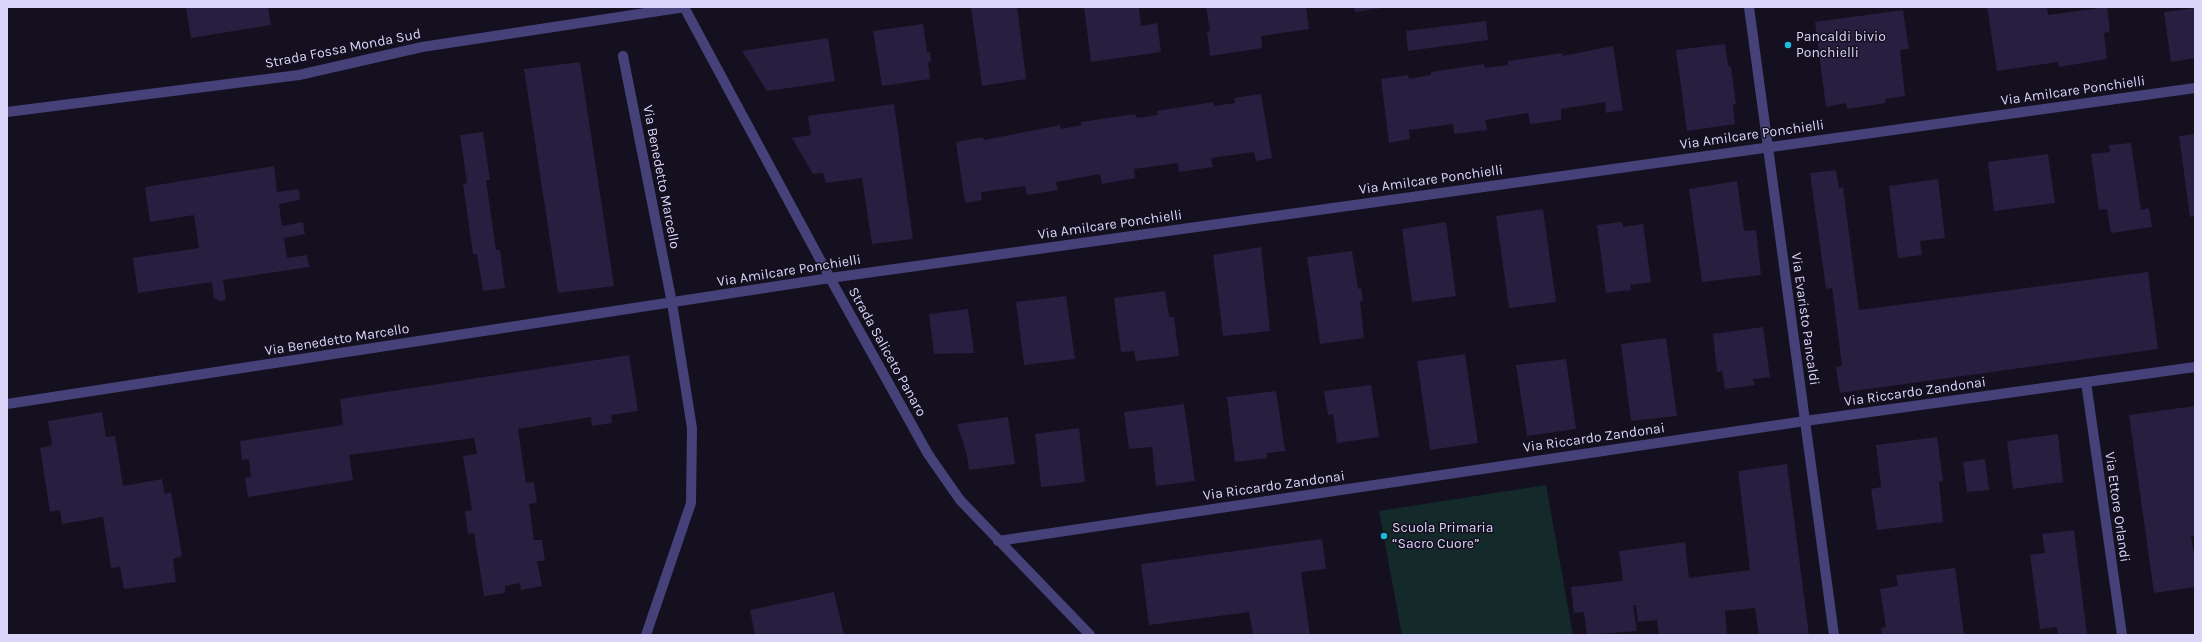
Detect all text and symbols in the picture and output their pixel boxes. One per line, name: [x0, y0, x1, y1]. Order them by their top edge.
street label: Strada Fossa Monda Sud: [264, 26, 422, 72]
place label: Pancaldi bivio Ponchielli: [1796, 29, 1886, 62]
marker: Pancaldi bivio Ponchielli: [1783, 40, 1793, 50]
street label: Via Amilcare Ponchielli: [2000, 73, 2146, 109]
street label: Via Benedetto Marcello: [639, 104, 683, 250]
street label: Via Amilcare Ponchielli: [1679, 117, 1825, 153]
street label: Via Amilcare Ponchielli: [1358, 162, 1504, 198]
street label: Via Amilcare Ponchielli: [1037, 207, 1183, 243]
street label: Via Amilcare Ponchielli: [716, 251, 862, 291]
street label: Via Evaristo Pancaldi: [1787, 252, 1823, 386]
street label: Strada Saliceto Panaro: [844, 284, 930, 420]
street label: Via Benedetto Marcello: [264, 320, 410, 360]
street label: Via Riccardo Zandonai: [1843, 374, 1987, 410]
street label: Via Riccardo Zandonai: [1522, 420, 1666, 456]
street label: Via Ettore Orlandi: [2101, 451, 2133, 563]
street label: Via Riccardo Zandonai: [1202, 468, 1346, 504]
place label: Scuola Primaria “Sacro Cuore”: [1392, 520, 1493, 552]
marker: Scuola Primaria “Sacro Cuore”: [1379, 531, 1389, 541]

